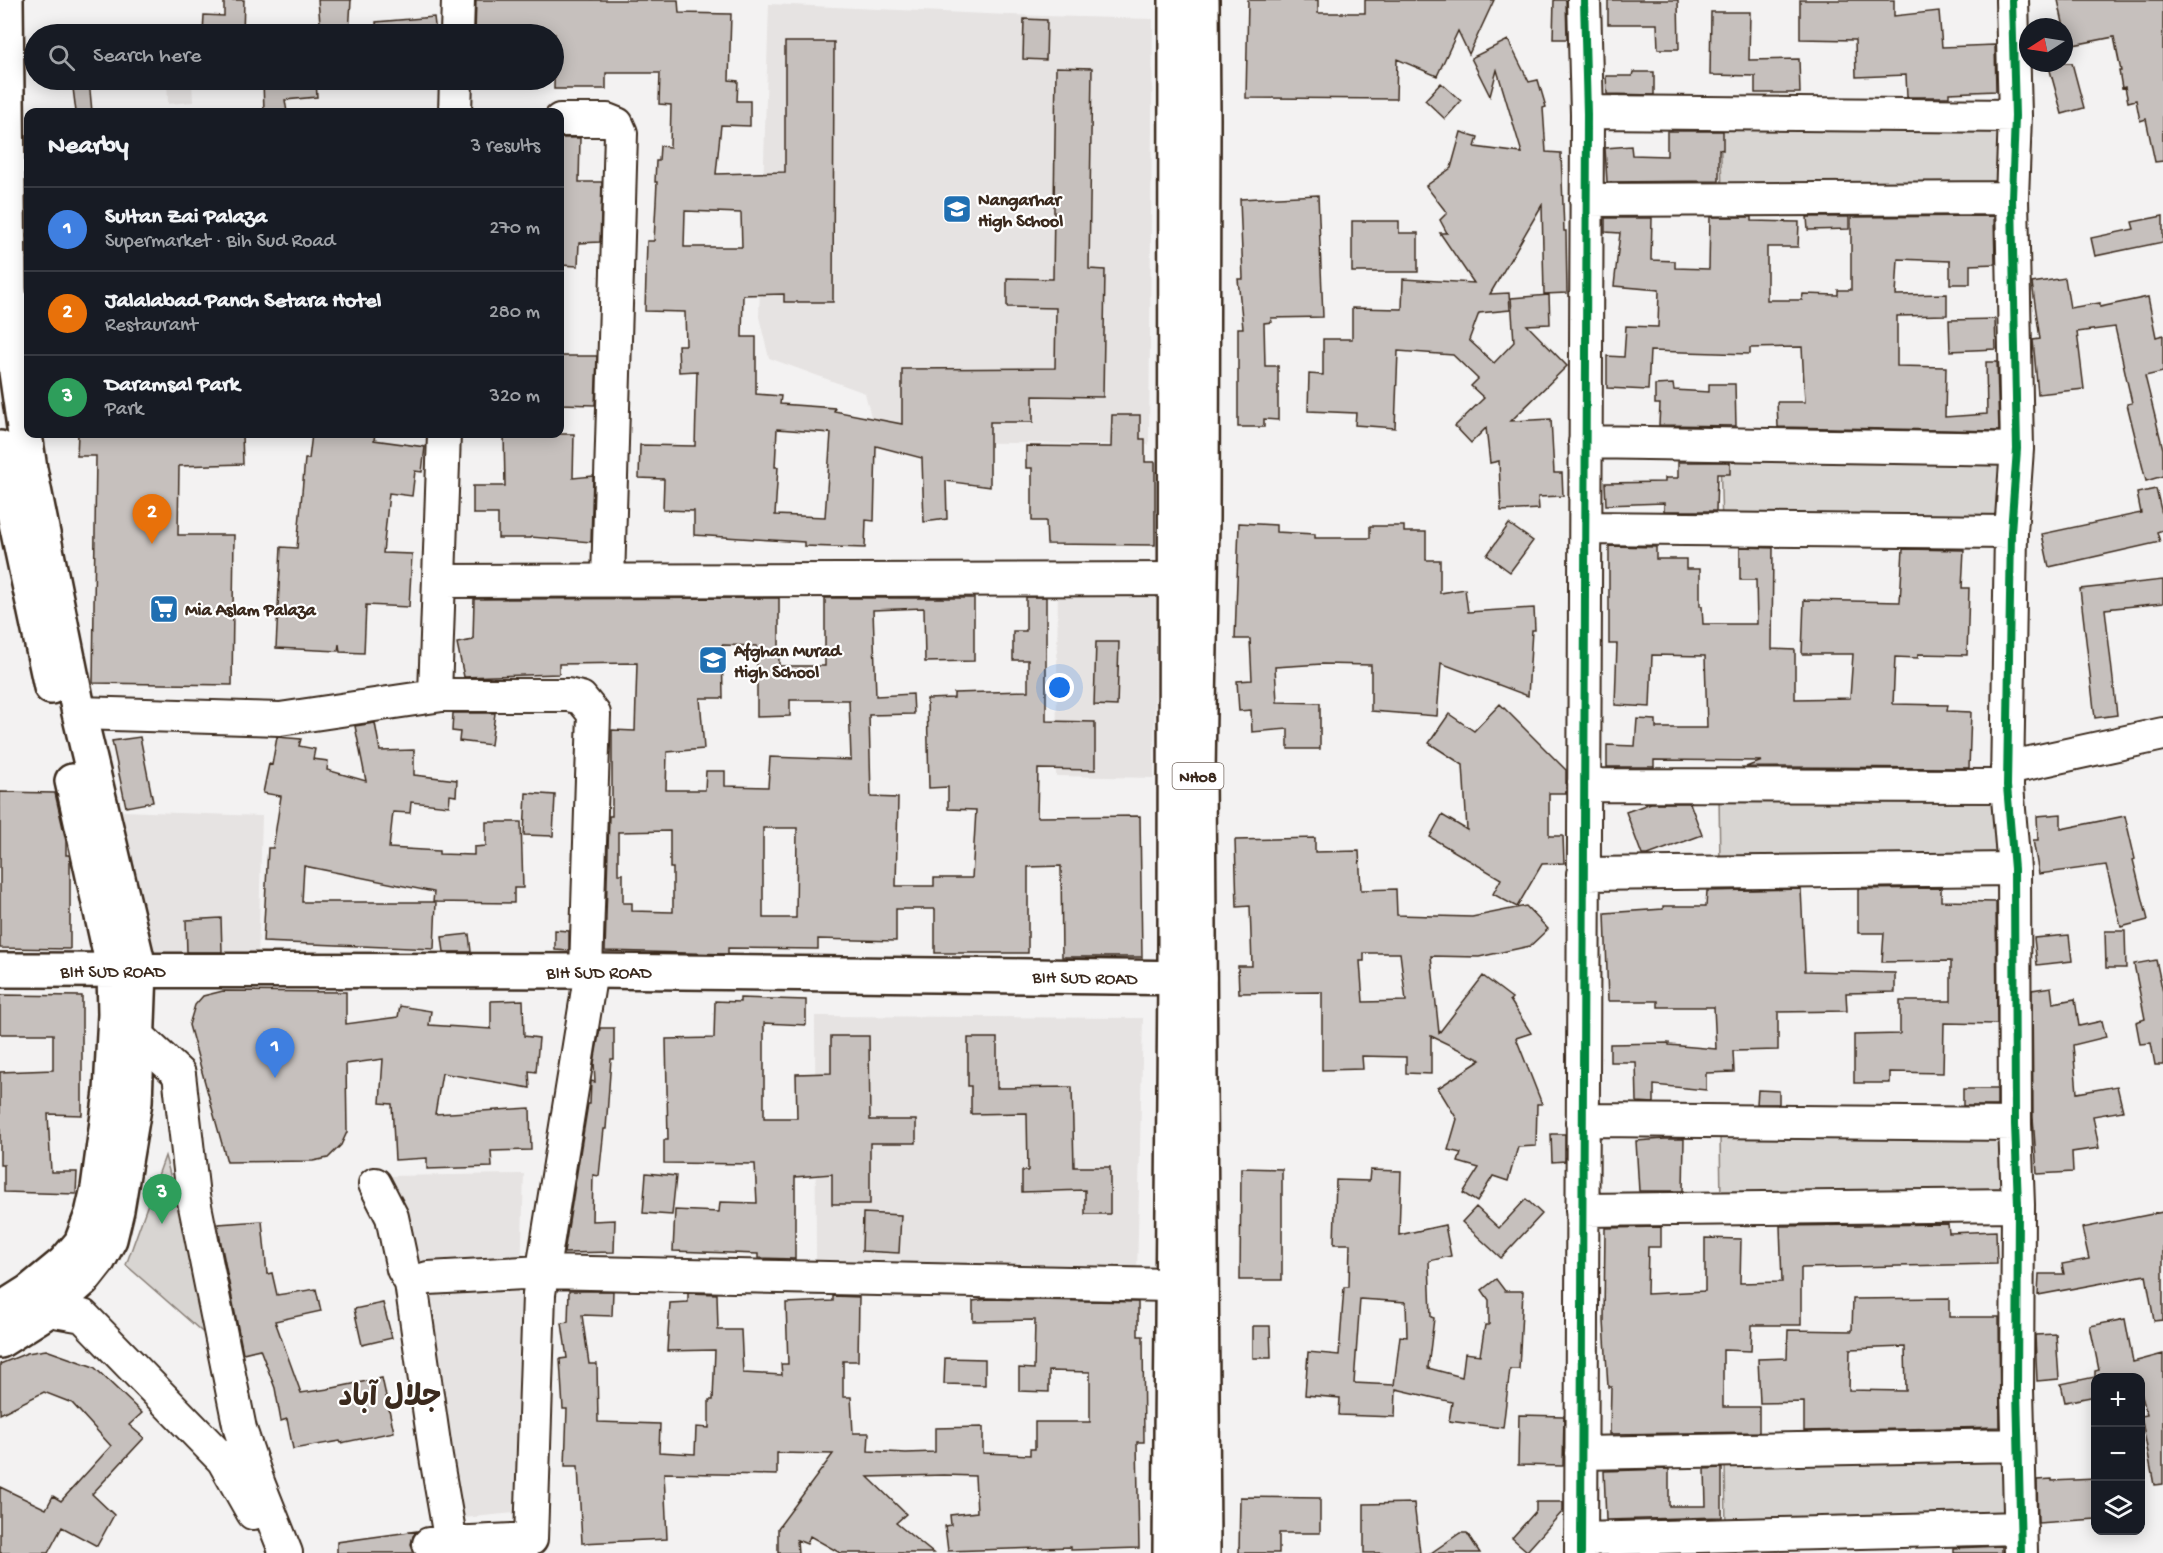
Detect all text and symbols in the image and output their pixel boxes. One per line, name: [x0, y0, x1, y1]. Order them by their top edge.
north arrow: [2019, 18, 2073, 72]
search box: [24, 24, 564, 90]
icon: search: [45, 41, 78, 74]
text: Search here: [93, 44, 201, 70]
text: Nearby: [48, 132, 129, 163]
text: 3 results: [471, 136, 540, 159]
place label: Nangarhar High School: [978, 191, 1064, 233]
school or university icon: Nangarhar High School: [941, 193, 973, 225]
text: Sultan Zai Palaza: [105, 205, 267, 231]
text: 1: [63, 218, 72, 241]
text: 270 m: [490, 218, 540, 241]
text: Supermarket · Bih Sud Road: [105, 231, 335, 254]
text: Jalalabad Panch Setara Hotel: [105, 289, 381, 315]
text: 2: [63, 302, 72, 325]
text: 280 m: [489, 302, 540, 325]
text: Restaurant: [105, 315, 198, 338]
text: Daramsal Park: [105, 373, 240, 399]
text: 3: [62, 386, 73, 409]
text: 320 m: [490, 386, 540, 409]
text: Park: [105, 399, 143, 422]
pin: 2: [132, 494, 172, 544]
supermarket icon: Mia Aslam Palaza: [148, 593, 180, 625]
place label: Mia Aslam Palaza: [185, 601, 317, 622]
place label: Afghan Murad High School: [733, 642, 843, 684]
school or university icon: Afghan Murad High School: [697, 644, 729, 676]
your location: [1045, 673, 1074, 702]
road number: NH08: [1172, 763, 1224, 789]
street label: BIH SUD ROAD: [59, 963, 166, 984]
street label: BIH SUD ROAD: [545, 964, 652, 985]
street label: BIH SUD ROAD: [1031, 968, 1138, 991]
pin: 1: [256, 1028, 294, 1078]
pin: 3: [142, 1174, 182, 1224]
map controls: [2091, 1373, 2145, 1535]
button: +: [2091, 1373, 2145, 1427]
district label: جلال آباد: [339, 1379, 441, 1417]
button: −: [2091, 1427, 2145, 1481]
button: layers: [2091, 1481, 2145, 1535]

